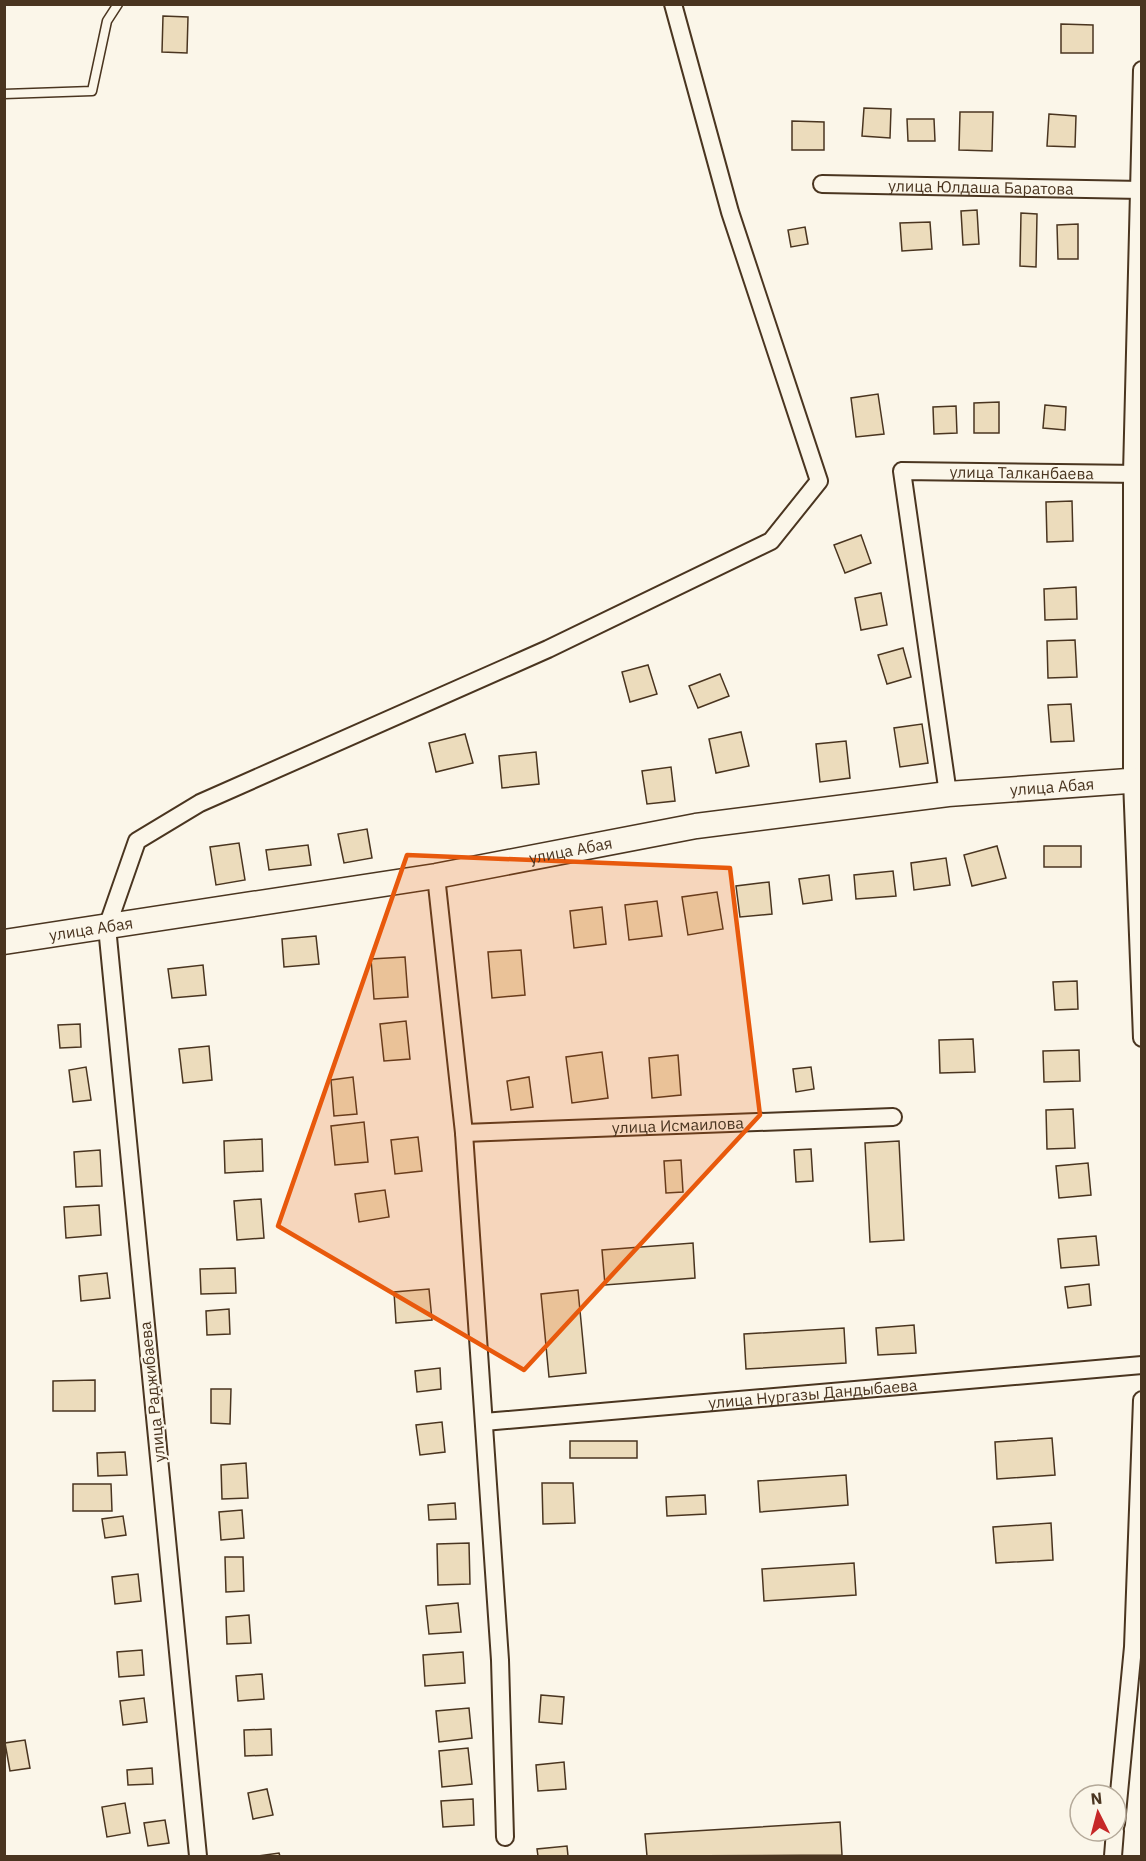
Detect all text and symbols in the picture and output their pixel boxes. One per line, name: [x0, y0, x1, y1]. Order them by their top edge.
street label: улица Юлдаша Баратова: [888, 175, 1074, 199]
street label: улица Талканбаева: [949, 462, 1094, 483]
street label: улица Абая: [1009, 773, 1095, 800]
street label: улица Абая: [527, 832, 614, 868]
street label: улица Абая: [48, 912, 134, 945]
street label: улица Исмаилова: [612, 1113, 745, 1137]
street label: улица Раджибаева: [135, 1320, 169, 1463]
street label: улица Нургазы Дандыбаева: [707, 1374, 919, 1413]
north arrow: [1068, 1783, 1128, 1843]
text: N: [1090, 1788, 1103, 1809]

